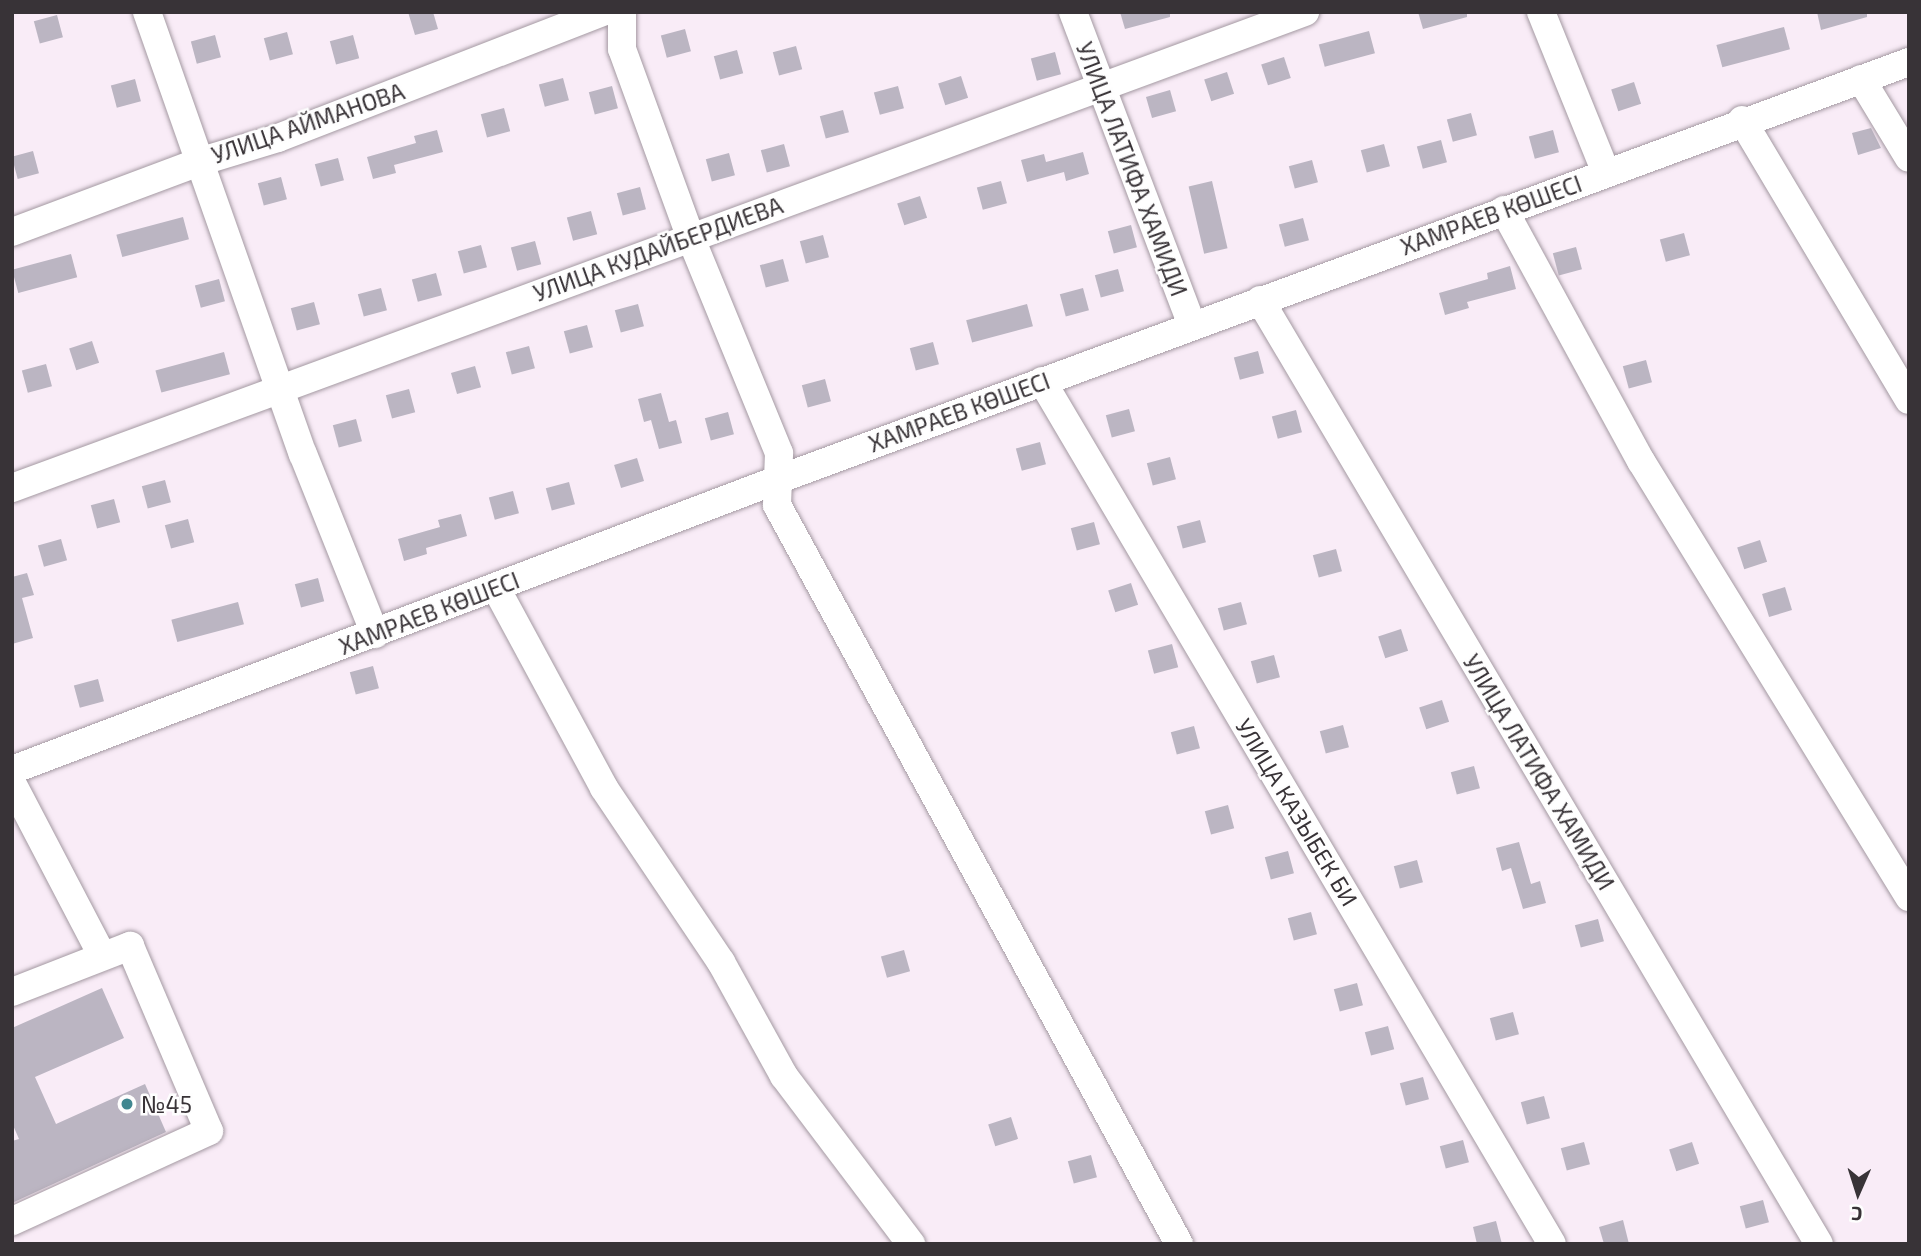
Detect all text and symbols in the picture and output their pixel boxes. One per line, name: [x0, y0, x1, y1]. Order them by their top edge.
street label: УЛИЦА ЛАТИФА ХАМИДИ: [1071, 38, 1193, 300]
street label: УЛИЦА АЙМАНОВА: [208, 77, 408, 169]
street label: ХАМРАЕВ КӨШЕСІ: [1397, 169, 1585, 261]
street label: УЛИЦА КУДАЙБЕРДИЕВА: [530, 191, 786, 307]
street label: ХАМРАЕВ КӨШЕСІ: [865, 366, 1053, 458]
street label: ХАМРАЕВ КӨШЕСІ: [335, 566, 523, 660]
street label: УЛИЦА ЛАТИФА ХАМИДИ: [1458, 649, 1620, 895]
street label: УЛИЦА КАЗЫБЕК БИ: [1230, 713, 1364, 911]
place label: №45: [141, 1090, 192, 1118]
marker: №45: [119, 1096, 135, 1112]
north arrow: [1823, 1158, 1893, 1228]
text: С: [1851, 1203, 1863, 1226]

